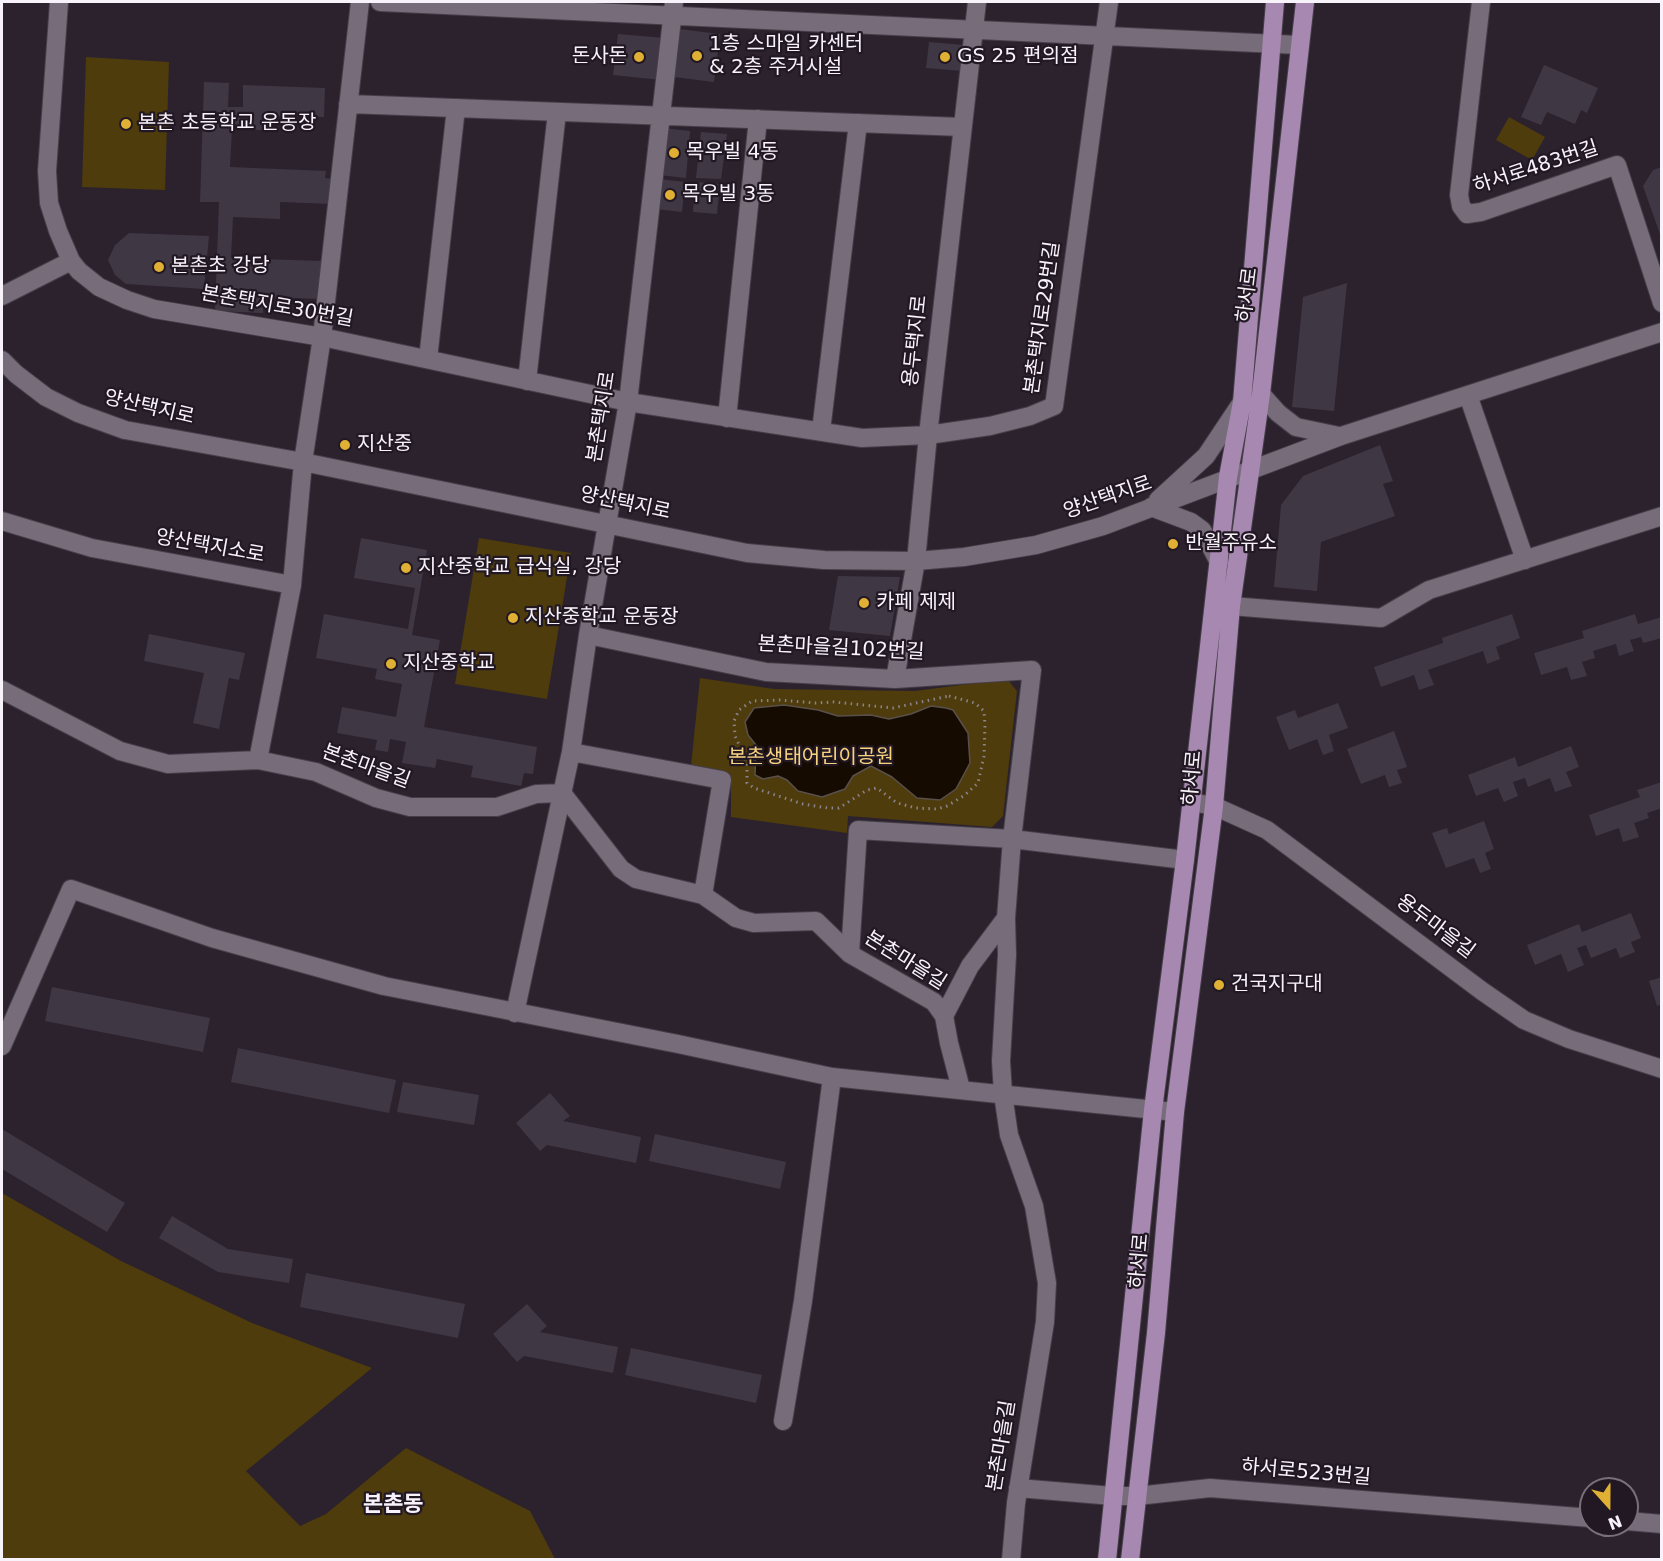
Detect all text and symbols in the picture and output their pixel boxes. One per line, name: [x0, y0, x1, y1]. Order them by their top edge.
place label: 1층 스마일 카센터 & 2층 주거시설: [709, 33, 863, 80]
place label: 돈사돈: [572, 45, 627, 69]
place label: GS 25 편의점: [957, 45, 1079, 69]
marker: 1층 스마일 카센터 & 2층 주거시설: [690, 49, 704, 63]
marker: 돈사돈: [632, 50, 646, 64]
marker: GS 25 편의점: [938, 50, 952, 64]
place label: 본촌 초등학교 운동장: [138, 112, 316, 136]
marker: 본촌 초등학교 운동장: [119, 117, 133, 131]
street label: 하서로483번길: [1470, 136, 1602, 200]
place label: 목우빌 4동: [686, 141, 779, 165]
marker: 목우빌 4동: [667, 146, 681, 160]
place label: 목우빌 3동: [682, 183, 775, 207]
marker: 목우빌 3동: [663, 188, 677, 202]
street label: 본촌택지로29번길: [1020, 240, 1066, 396]
place label: 본촌초 강당: [171, 255, 269, 279]
marker: 본촌초 강당: [152, 260, 166, 274]
street label: 하서로: [1233, 266, 1263, 324]
street label: 본촌택지로30번길: [199, 282, 355, 332]
street label: 용두택지로: [899, 294, 933, 388]
street label: 본촌택지로: [583, 370, 621, 464]
street label: 양산택지로: [101, 386, 197, 430]
place label: 지산중: [357, 433, 412, 457]
marker: 지산중: [338, 438, 352, 452]
street label: 양산택지로: [1061, 472, 1155, 524]
street label: 양산택지로: [578, 483, 672, 525]
street label: 양산택지소로: [154, 526, 266, 568]
place label: 반월주유소: [1185, 532, 1277, 556]
marker: 반월주유소: [1166, 537, 1180, 551]
place label: 지산중학교 급식실, 강당: [418, 556, 621, 580]
marker: 지산중학교 급식실, 강당: [399, 561, 413, 575]
place label: 카페 제제: [876, 591, 956, 615]
marker: 카페 제제: [857, 596, 871, 610]
place label: 지산중학교 운동장: [525, 606, 679, 630]
marker: 지산중학교 운동장: [506, 611, 520, 625]
street label: 본촌마을길102번길: [757, 633, 925, 665]
place label: 지산중학교: [403, 652, 495, 676]
marker: 지산중학교: [384, 657, 398, 671]
street label: 본촌마을길: [319, 740, 413, 794]
park label: 본촌생태어린이공원: [728, 746, 894, 770]
street label: 하서로: [1179, 749, 1207, 807]
street label: 용두마을길: [1391, 890, 1479, 964]
street label: 본촌마을길: [860, 926, 950, 996]
place label: 건국지구대: [1231, 973, 1323, 997]
marker: 건국지구대: [1212, 978, 1226, 992]
street label: 하서로: [1126, 1232, 1154, 1290]
street label: 본촌마을길: [983, 1399, 1021, 1493]
street label: 하서로523번길: [1240, 1455, 1372, 1491]
north arrow: [1579, 1477, 1639, 1537]
district label: 본촌동: [363, 1492, 423, 1518]
text: N: [1605, 1511, 1625, 1534]

